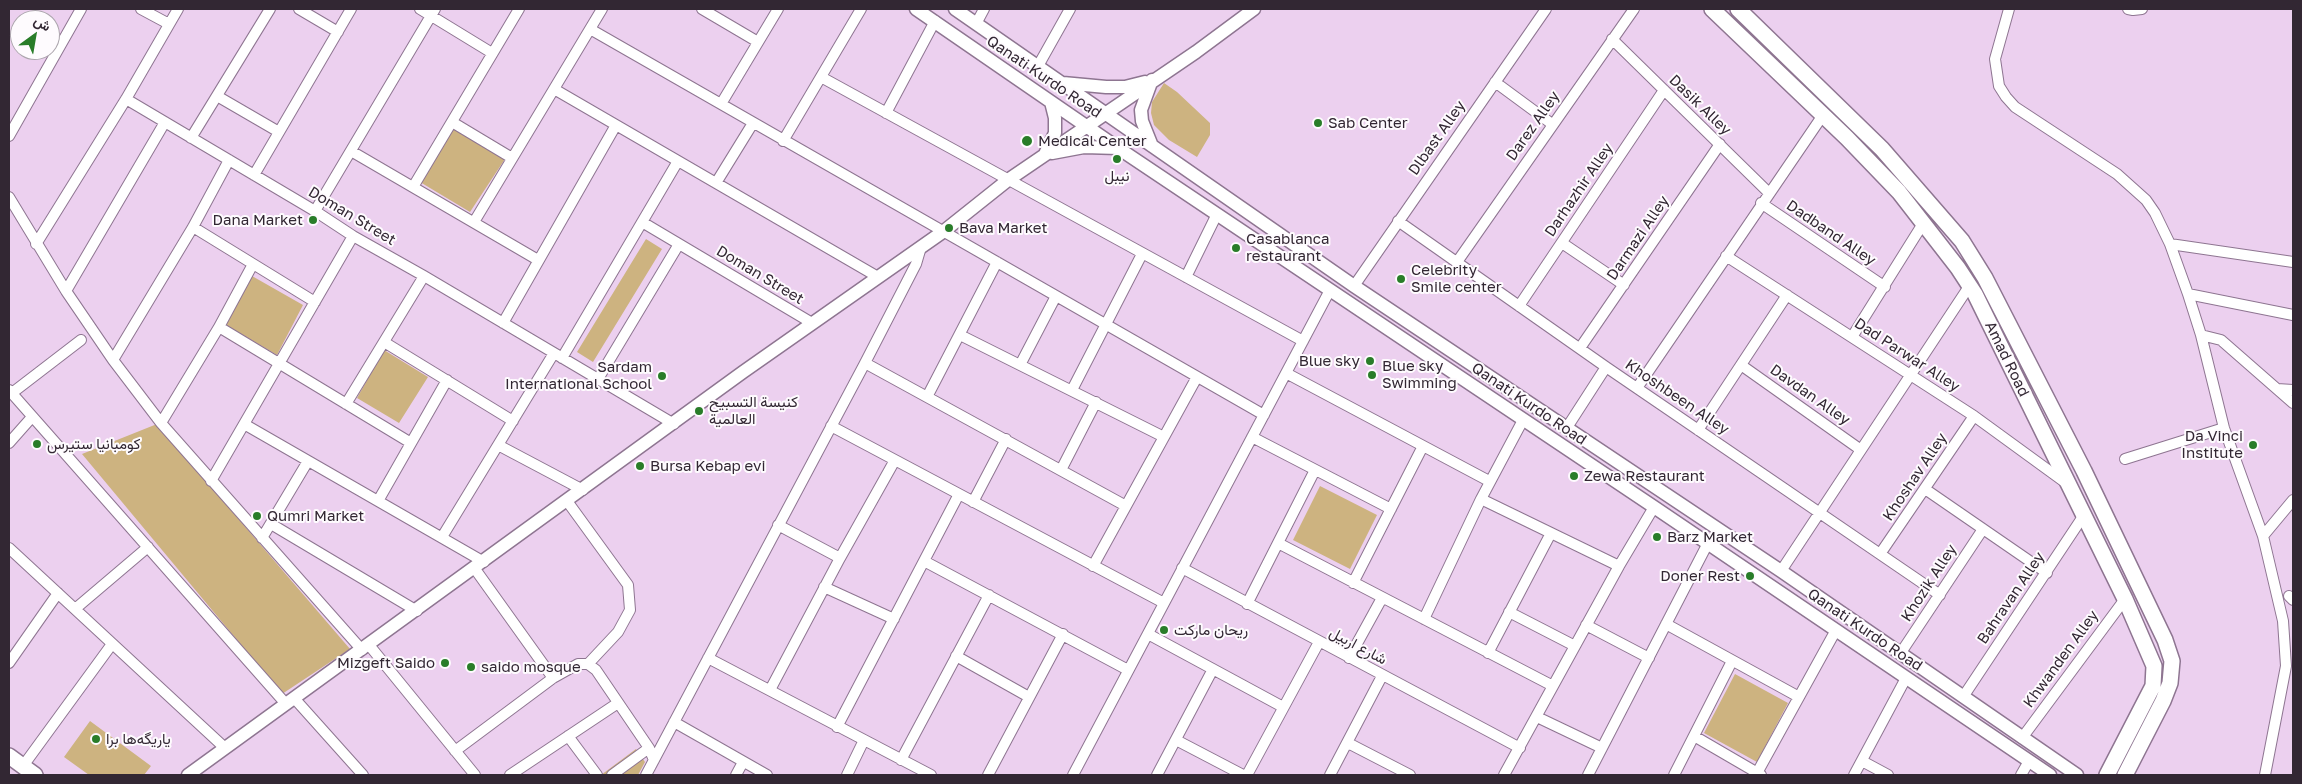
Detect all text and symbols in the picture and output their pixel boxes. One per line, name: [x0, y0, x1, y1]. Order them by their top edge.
north arrow: [10, 10, 60, 60]
text: ش: [31, 11, 54, 34]
street label: Qanati Kurdo Road: [983, 32, 1105, 122]
street label: Dasik Alley: [1665, 71, 1735, 139]
street label: Darez Alley: [1502, 88, 1564, 164]
street label: Dlbast Alley: [1405, 97, 1469, 179]
place label: Sab Center: [1328, 114, 1408, 132]
marker: Sab Center: [1312, 117, 1324, 129]
place label: Medical Center: [1038, 132, 1147, 150]
marker: Medical Center: [1020, 134, 1034, 148]
street label: Darhazhir Alley: [1541, 140, 1617, 240]
marker: نيبل: [1111, 153, 1123, 165]
place label: نيبل: [1105, 167, 1129, 185]
street label: Doman Street: [305, 183, 399, 249]
street label: Darmazi Alley: [1603, 192, 1673, 284]
street label: Dadband Alley: [1783, 196, 1879, 270]
place label: Dana Market: [212, 211, 303, 229]
marker: Dana Market: [307, 214, 319, 226]
place label: Bava Market: [959, 219, 1047, 237]
marker: Bava Market: [943, 222, 955, 234]
place label: Casablanca restaurant: [1246, 230, 1329, 265]
street label: Doman Street: [713, 242, 807, 308]
marker: Casablanca restaurant: [1230, 242, 1242, 254]
place label: Celebrity Smile center: [1411, 261, 1501, 296]
marker: Celebrity Smile center: [1395, 273, 1407, 285]
street label: Dad Parwar Alley: [1851, 314, 1963, 396]
street label: Amad Road: [1981, 318, 2033, 400]
place label: Blue sky: [1299, 352, 1360, 370]
marker: Blue sky: [1364, 355, 1376, 367]
street label: Khoshbeen Alley: [1622, 356, 1732, 438]
place label: Blue sky Swimming: [1382, 357, 1457, 392]
place label: Sardam International School: [505, 358, 652, 393]
street label: Qanati Kurdo Road: [1468, 359, 1590, 449]
street label: Davdan Alley: [1767, 361, 1853, 429]
marker: Blue sky Swimming: [1366, 369, 1378, 381]
marker: Sardam International School: [656, 370, 668, 382]
place label: كنيسة التسبيح العالمية: [709, 393, 798, 428]
marker: كنيسة التسبيح العالمية: [693, 405, 705, 417]
place label: Da Vinci Institute: [2181, 427, 2243, 462]
street label: Khoshav Alley: [1879, 430, 1951, 524]
place label: كومبانيا ستيرس: [47, 435, 140, 453]
marker: كومبانيا ستيرس: [31, 438, 43, 450]
marker: Da Vinci Institute: [2247, 439, 2259, 451]
place label: Bursa Kebap evi: [650, 457, 765, 475]
marker: Bursa Kebap evi: [634, 460, 646, 472]
place label: Zewa Restaurant: [1584, 467, 1705, 485]
marker: Zewa Restaurant: [1568, 470, 1580, 482]
place label: Qumri Market: [267, 507, 364, 525]
marker: Qumri Market: [251, 510, 263, 522]
place label: Barz Market: [1667, 528, 1753, 546]
marker: Barz Market: [1651, 531, 1663, 543]
street label: Khozik Alley: [1897, 541, 1961, 625]
street label: Bahravan Alley: [1974, 549, 2048, 647]
place label: Doner Rest: [1660, 567, 1740, 585]
marker: Doner Rest: [1744, 570, 1756, 582]
street label: Qanati Kurdo Road: [1804, 585, 1926, 675]
street label: Khwanden Alley: [2020, 607, 2102, 711]
place label: ريحان ماركت: [1174, 621, 1248, 639]
street label: شارع اربيل: [1326, 623, 1390, 669]
marker: ريحان ماركت: [1158, 624, 1170, 636]
place label: Mizgeft Saido: [337, 654, 435, 672]
marker: Mizgeft Saido: [439, 657, 451, 669]
place label: saido mosque: [481, 658, 581, 676]
marker: saido mosque: [465, 661, 477, 673]
place label: یاریگەها برا: [106, 730, 171, 748]
marker: یاریگەها برا: [90, 733, 102, 745]

